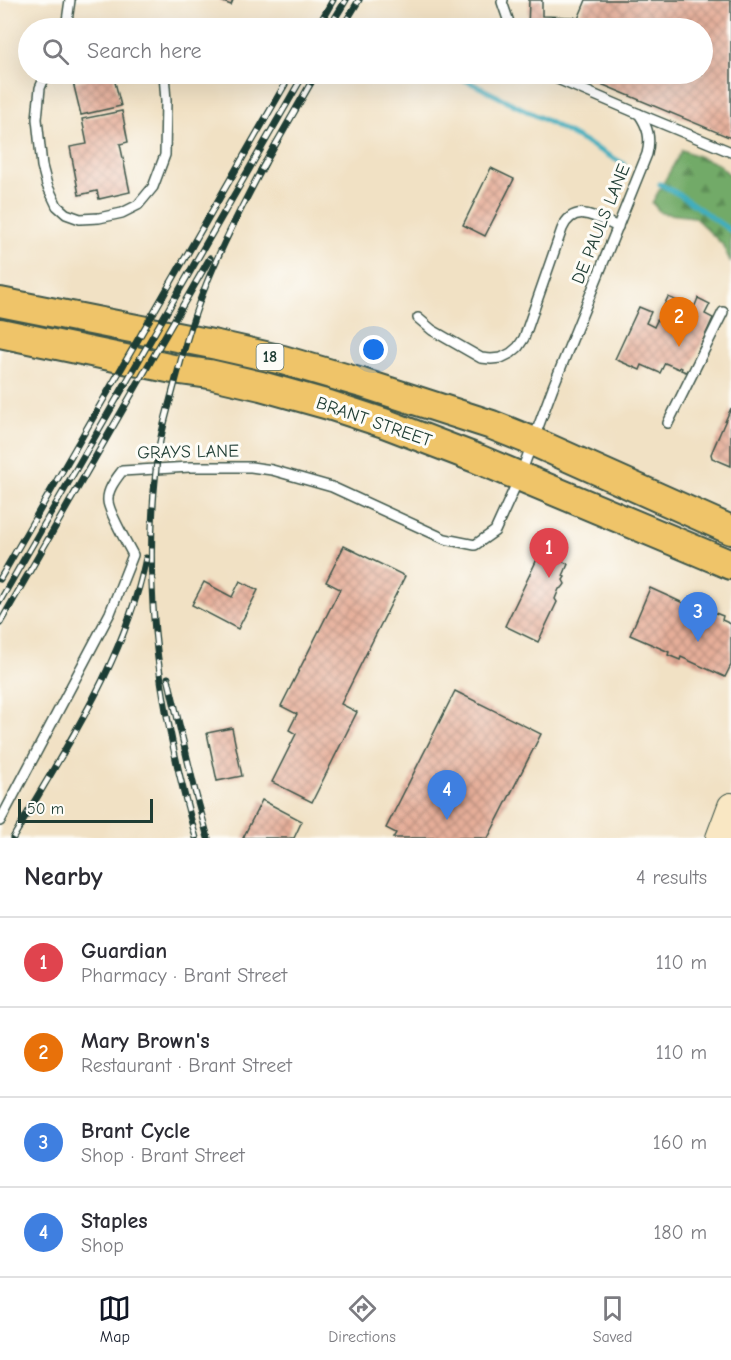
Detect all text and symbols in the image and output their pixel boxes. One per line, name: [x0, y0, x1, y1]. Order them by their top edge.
search box: [18, 18, 713, 84]
icon: search: [39, 35, 72, 68]
text: Search here: [87, 38, 202, 64]
street label: DE PAULS LANE: [567, 161, 635, 287]
pin: 2: [660, 298, 698, 347]
your location: [359, 335, 388, 364]
road number: 18: [256, 344, 284, 370]
street label: BRANT STREET: [313, 392, 435, 452]
street label: GRAYS LANE: [137, 441, 239, 463]
pin: 1: [530, 528, 568, 578]
pin: 3: [678, 592, 718, 642]
pin: 4: [428, 770, 466, 820]
scale bar: [18, 796, 153, 824]
text: 50 m: [27, 800, 64, 818]
text: Nearby: [24, 862, 103, 892]
text: 4 results: [636, 866, 707, 889]
text: Guardian: [81, 938, 167, 964]
text: 1: [40, 951, 47, 974]
text: 110 m: [656, 951, 707, 974]
text: Pharmacy · Brant Street: [81, 964, 287, 987]
text: Mary Brown's: [81, 1028, 210, 1054]
text: 2: [39, 1041, 48, 1064]
text: 110 m: [656, 1041, 707, 1064]
text: Restaurant · Brant Street: [81, 1054, 292, 1077]
text: Brant Cycle: [81, 1118, 190, 1144]
text: 3: [39, 1131, 48, 1154]
text: 160 m: [653, 1131, 707, 1154]
text: Shop · Brant Street: [81, 1144, 245, 1167]
text: Staples: [81, 1208, 148, 1234]
text: 4: [39, 1221, 48, 1244]
text: 180 m: [653, 1221, 707, 1244]
text: Shop: [81, 1234, 124, 1257]
tab: Map: [98, 1292, 131, 1346]
tab: Directions: [328, 1292, 396, 1346]
tab: Saved: [593, 1292, 633, 1346]

